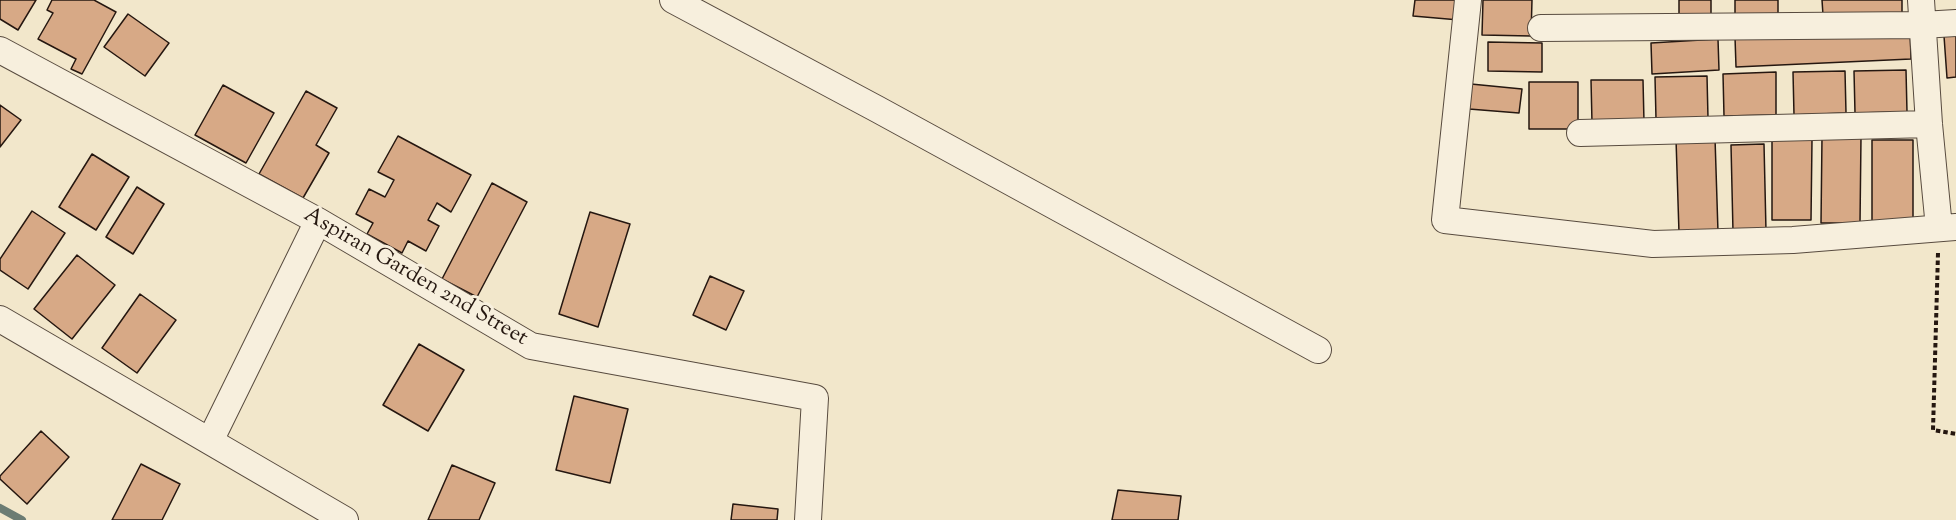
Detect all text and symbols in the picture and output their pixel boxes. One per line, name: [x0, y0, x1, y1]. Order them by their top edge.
street label: Aspiran Garden 2nd Street: [298, 203, 532, 353]

